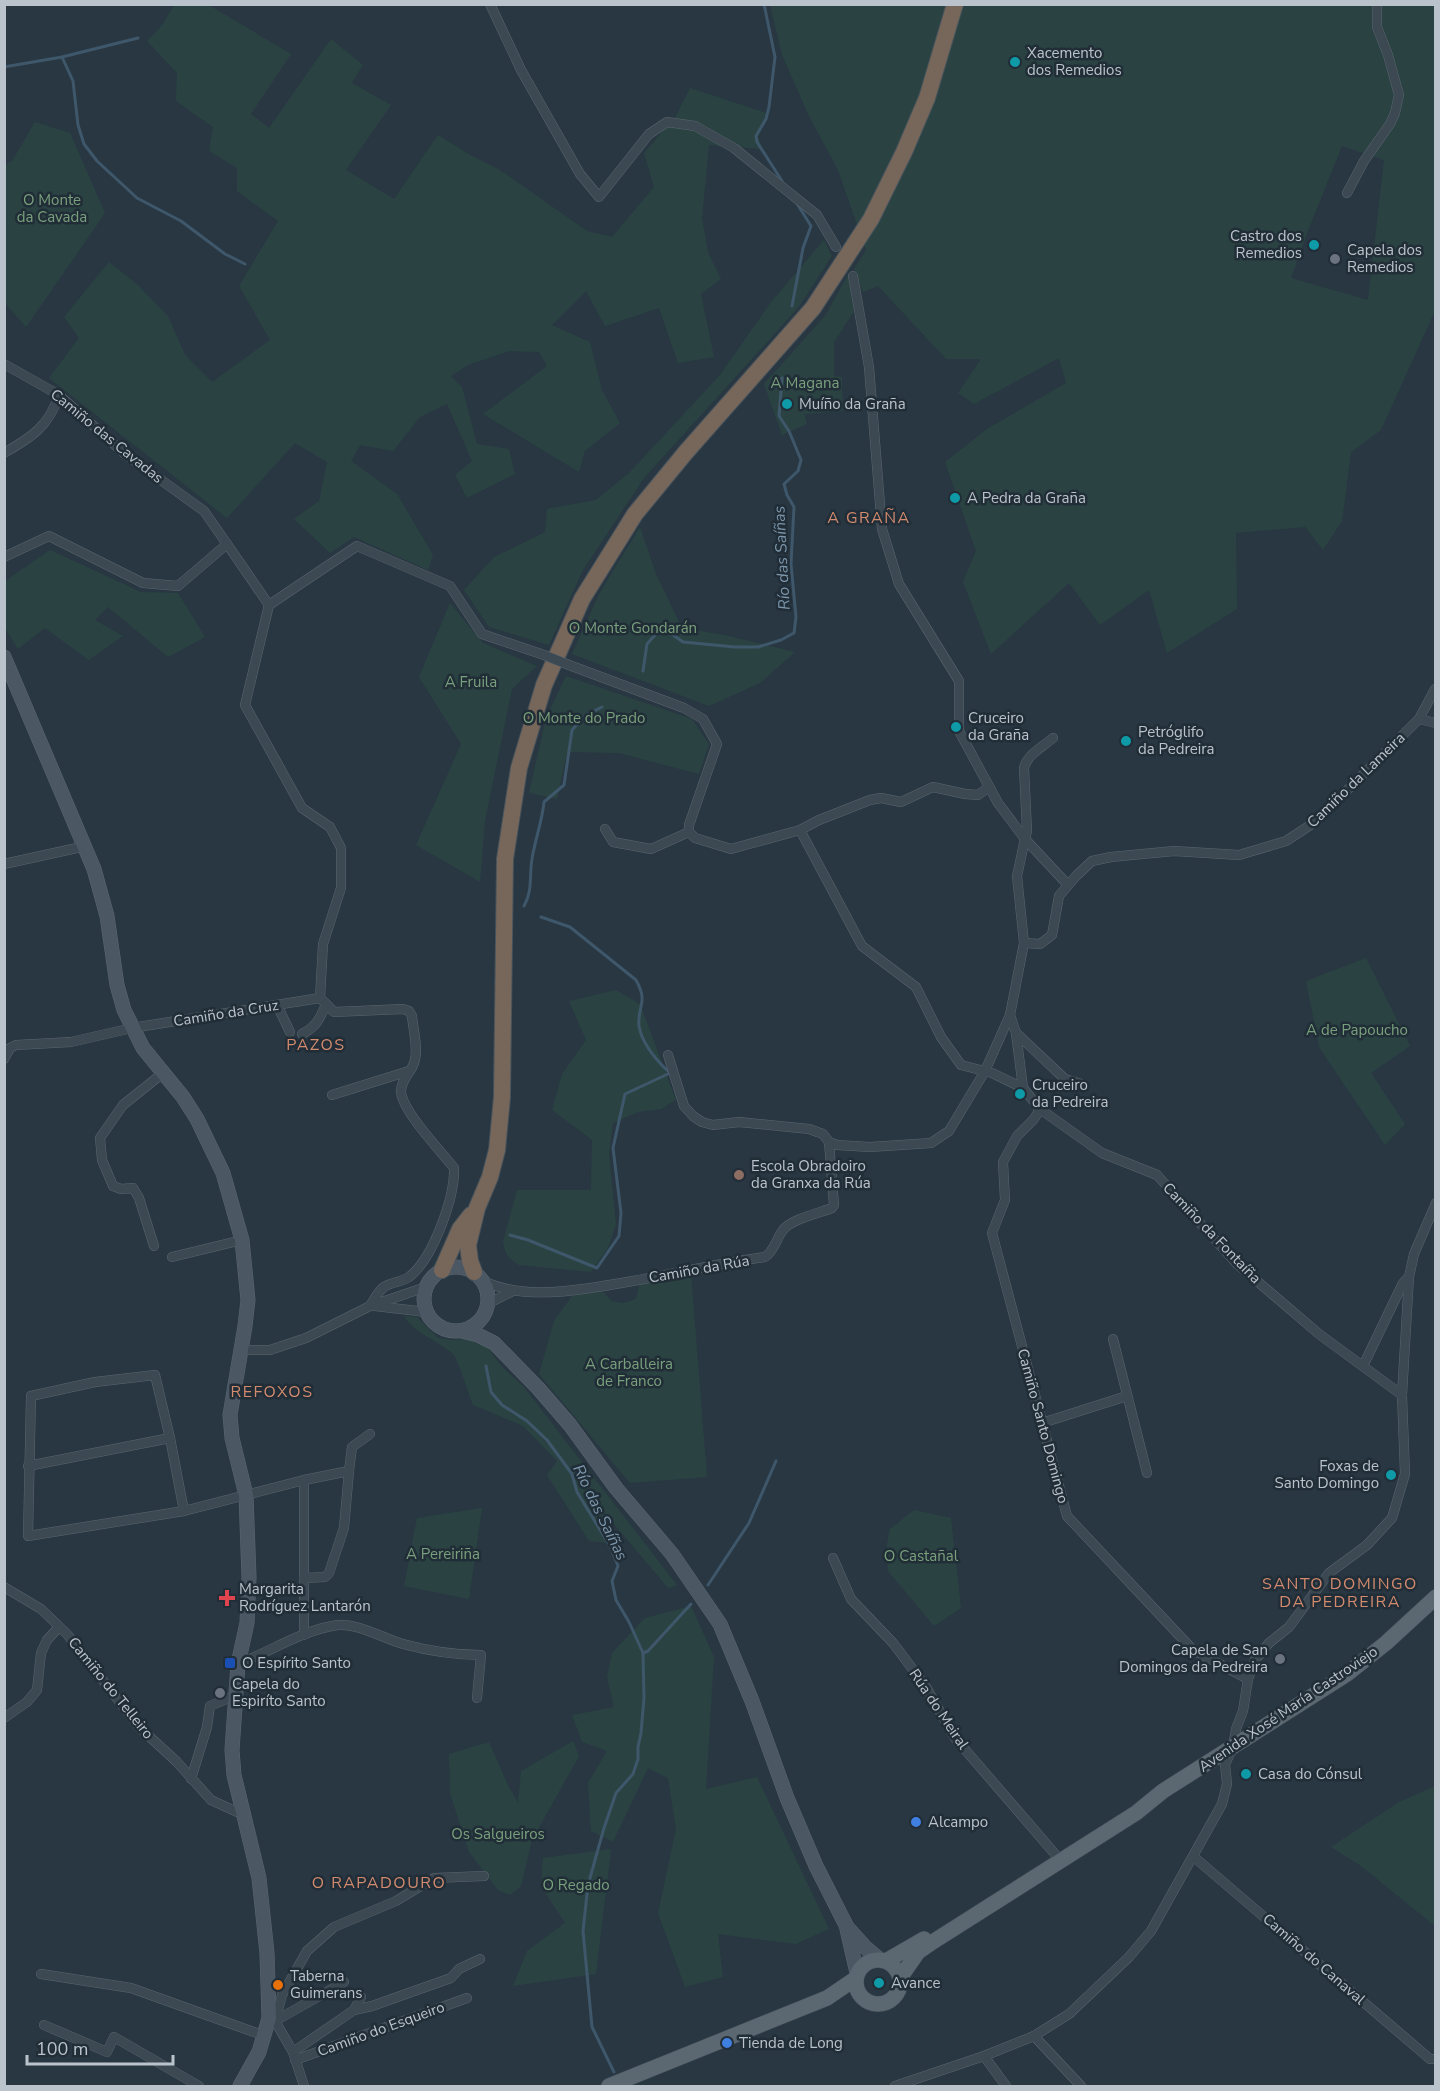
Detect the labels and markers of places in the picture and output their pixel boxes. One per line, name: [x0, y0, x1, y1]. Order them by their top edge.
place label: Xacemento dos Remedios: [1027, 43, 1122, 80]
marker: Xacemento dos Remedios: [1008, 55, 1022, 69]
place label: Castro dos Remedios: [1230, 226, 1302, 263]
marker: Castro dos Remedios: [1307, 238, 1321, 252]
place label: Capela dos Remedios: [1347, 240, 1422, 277]
marker: Capela dos Remedios: [1328, 252, 1342, 266]
place label: Muíño da Graña: [799, 394, 906, 414]
marker: Muíño da Graña: [780, 397, 794, 411]
place label: A Pedra da Graña: [967, 488, 1086, 508]
marker: A Pedra da Graña: [948, 491, 962, 505]
place label: Cruceiro da Graña: [968, 708, 1029, 745]
marker: Cruceiro da Graña: [949, 720, 963, 734]
place label: Petróglifo da Pedreira: [1138, 722, 1214, 759]
marker: Petróglifo da Pedreira: [1119, 734, 1133, 748]
place label: Cruceiro da Pedreira: [1032, 1075, 1108, 1112]
marker: Cruceiro da Pedreira: [1013, 1087, 1027, 1101]
place label: Escola Obradoiro da Granxa da Rúa: [751, 1156, 871, 1193]
marker: Escola Obradoiro da Granxa da Rúa: [732, 1168, 746, 1182]
place label: Foxas de Santo Domingo: [1274, 1456, 1379, 1493]
marker: Foxas de Santo Domingo: [1384, 1468, 1398, 1482]
place label: Margarita Rodríguez Lantarón: [239, 1579, 371, 1616]
marker: Margarita Rodríguez Lantarón: [220, 1591, 234, 1605]
place label: Capela de San Domingos da Pedreira: [1119, 1640, 1268, 1677]
marker: Capela de San Domingos da Pedreira: [1273, 1652, 1287, 1666]
place label: O Espírito Santo: [242, 1653, 351, 1673]
marker: O Espírito Santo: [223, 1656, 237, 1670]
place label: Capela do Espiríto Santo: [232, 1674, 326, 1711]
marker: Capela do Espiríto Santo: [213, 1686, 227, 1700]
place label: Casa do Cónsul: [1258, 1764, 1363, 1784]
marker: Casa do Cónsul: [1239, 1767, 1253, 1781]
place label: Alcampo: [928, 1812, 988, 1832]
marker: Alcampo: [909, 1815, 923, 1829]
place label: Taberna Guimerans: [290, 1966, 363, 2003]
place label: Avance: [891, 1973, 940, 1993]
marker: Avance: [872, 1976, 886, 1990]
marker: Taberna Guimerans: [271, 1978, 285, 1992]
place label: Tienda de Long: [739, 2033, 843, 2053]
marker: Tienda de Long: [720, 2036, 734, 2050]

